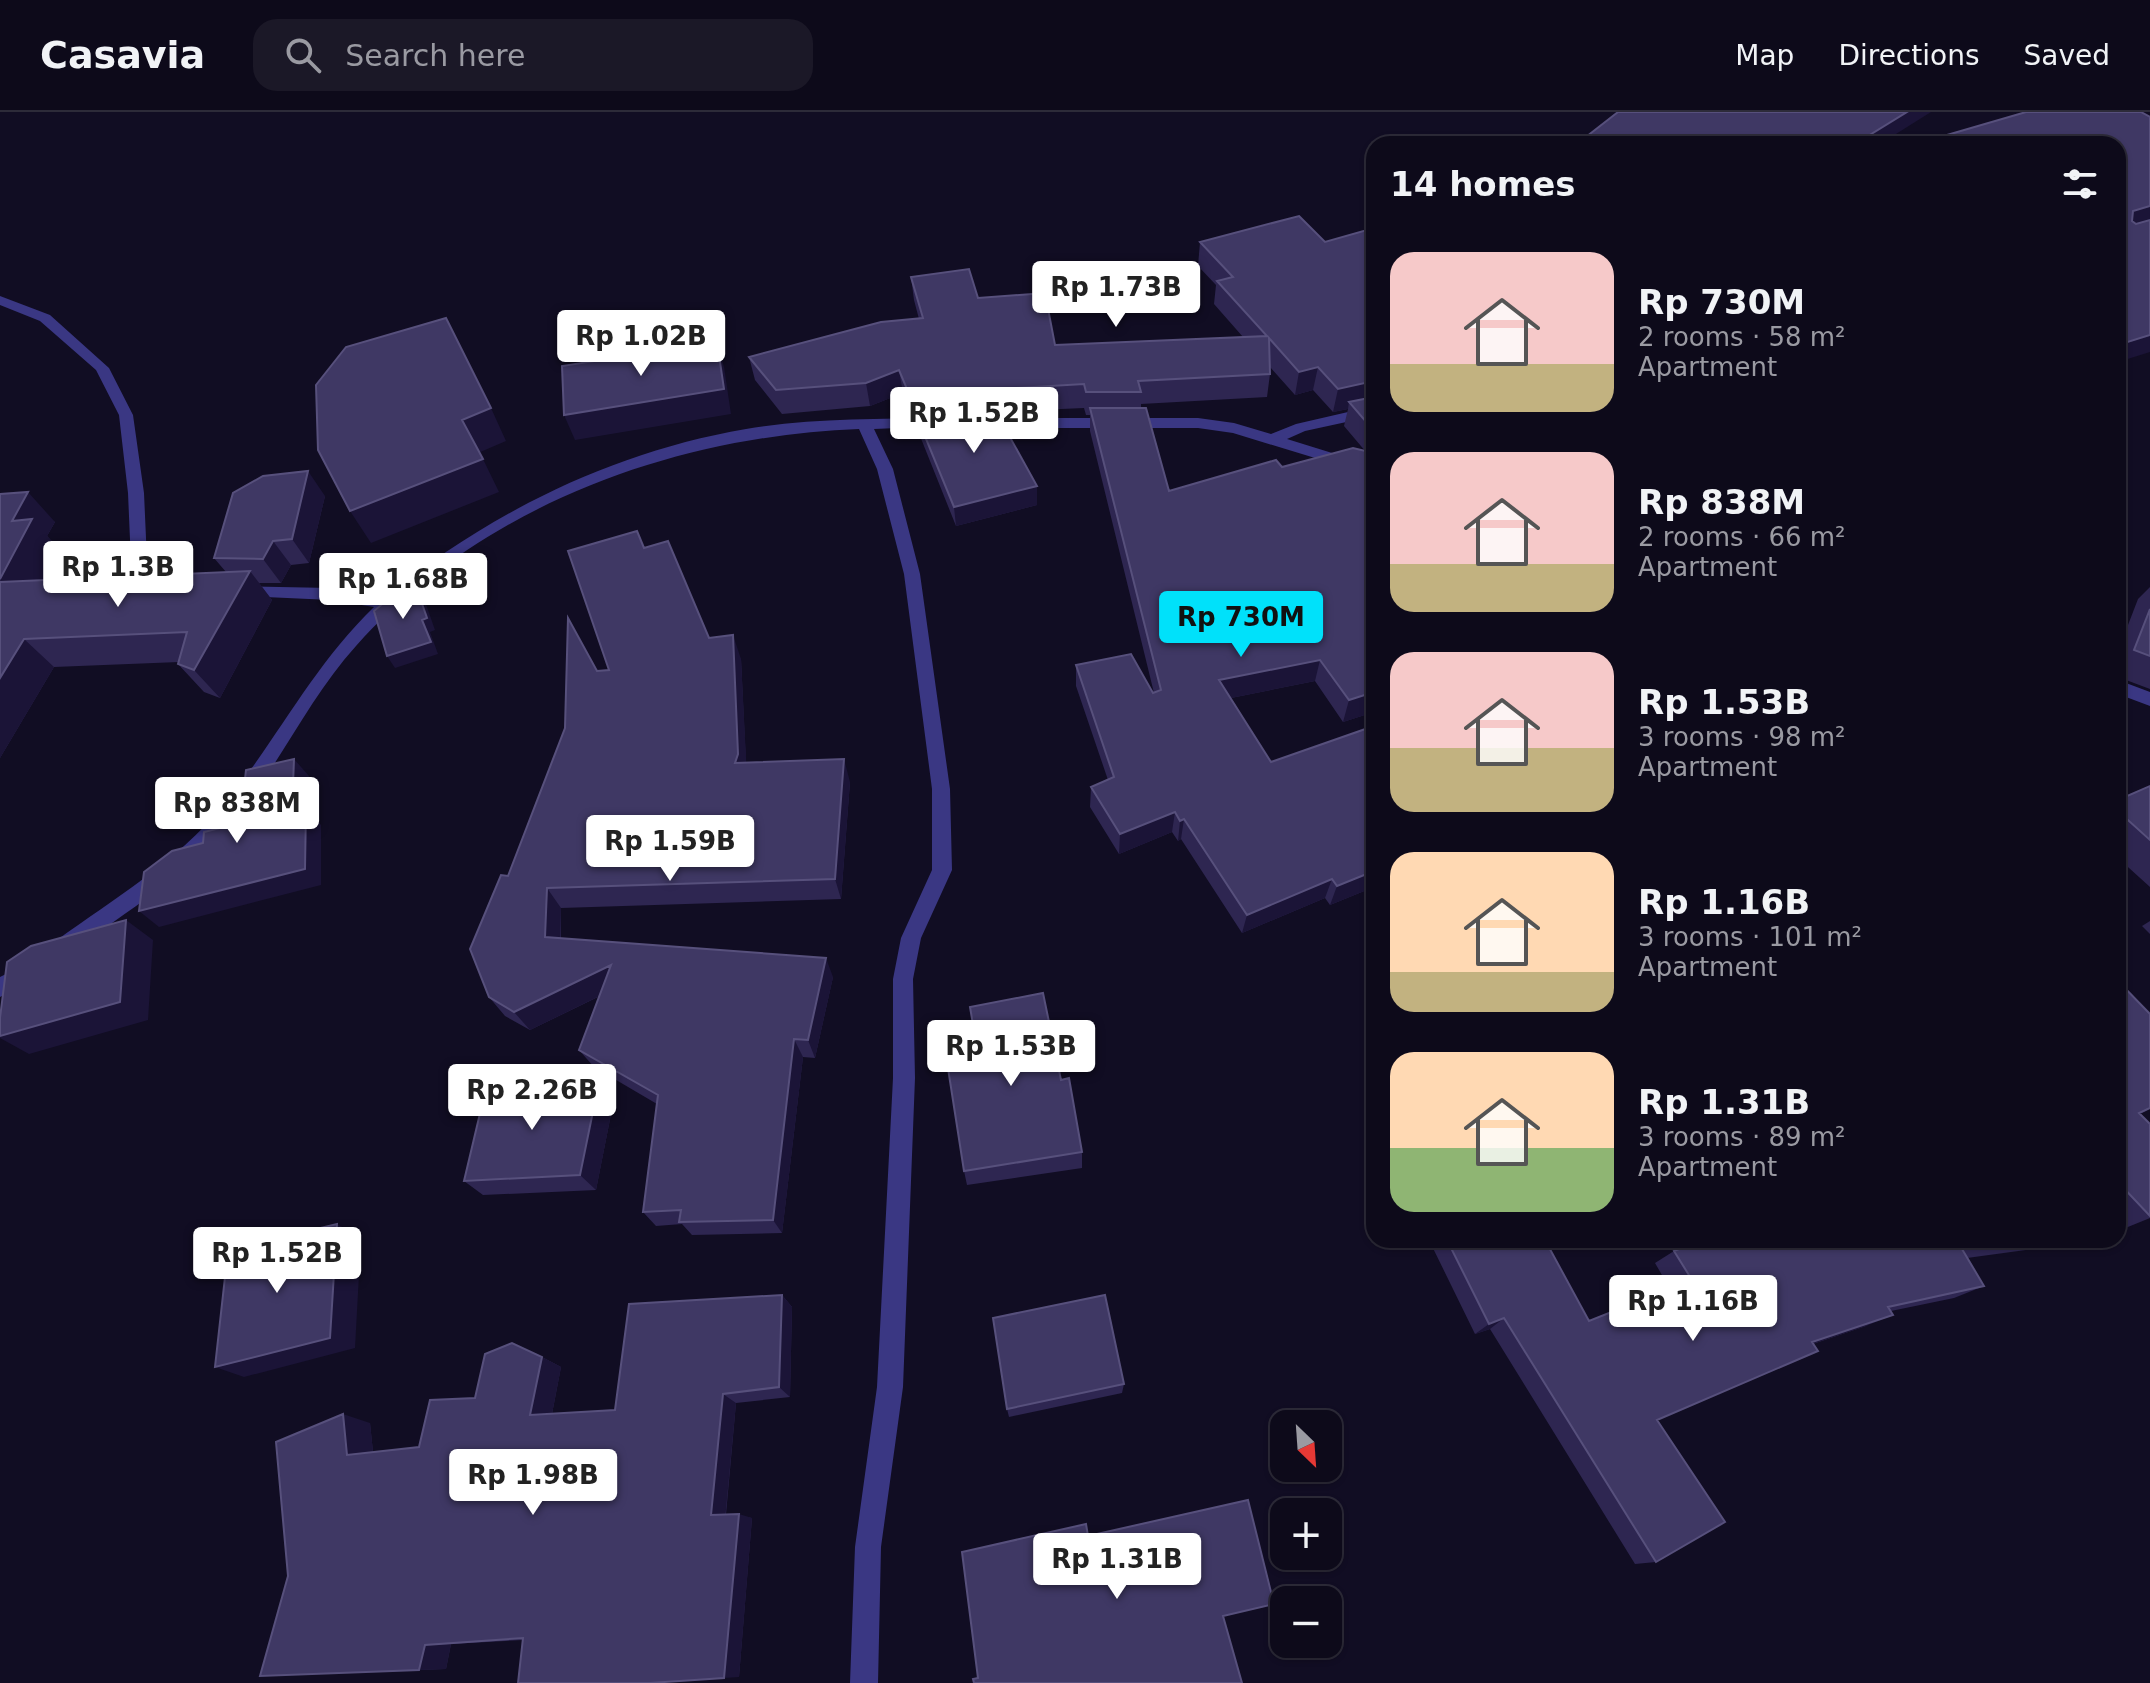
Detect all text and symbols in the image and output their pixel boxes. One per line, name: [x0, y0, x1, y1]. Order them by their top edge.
search box: [253, 19, 813, 91]
text: Casavia: [40, 33, 205, 77]
icon: search: [281, 33, 325, 77]
text: Search here: [345, 38, 525, 73]
text: Map: [1735, 39, 1794, 72]
text: Directions: [1838, 39, 1979, 72]
text: Saved: [2023, 39, 2110, 72]
icon: filters: [2058, 162, 2102, 206]
text: 14 homes: [1390, 164, 1575, 204]
pin: Rp 1.73B: [1033, 261, 1199, 329]
text: Rp 1.73B: [1050, 272, 1182, 302]
text: Rp 730M: [1638, 282, 1805, 322]
icon: home: [1454, 284, 1550, 380]
pin: Rp 1.02B: [558, 310, 724, 378]
text: Rp 1.02B: [575, 321, 707, 351]
text: 2 rooms · 58 m²: [1638, 322, 1846, 352]
text: Apartment: [1638, 352, 1777, 382]
pin: Rp 1.52B: [891, 387, 1057, 455]
text: Rp 1.52B: [908, 398, 1040, 428]
text: Rp 838M: [1638, 482, 1805, 522]
icon: home: [1454, 484, 1550, 580]
text: 2 rooms · 66 m²: [1638, 522, 1846, 552]
pin: Rp 1.3B: [44, 541, 192, 609]
text: Rp 1.3B: [61, 552, 175, 582]
text: Apartment: [1638, 552, 1777, 582]
pin: Rp 1.68B: [320, 553, 486, 621]
text: Rp 1.68B: [337, 564, 469, 594]
pin: Rp 730M: [1167, 591, 1315, 659]
text: Rp 730M: [1177, 602, 1305, 632]
text: Rp 1.53B: [1638, 682, 1810, 722]
icon: home: [1454, 684, 1550, 780]
text: 3 rooms · 98 m²: [1638, 722, 1846, 752]
text: Apartment: [1638, 752, 1777, 782]
pin: Rp 838M: [163, 777, 311, 845]
text: Rp 838M: [173, 788, 301, 818]
pin: Rp 1.59B: [587, 815, 753, 883]
text: Rp 1.59B: [604, 826, 736, 856]
text: Rp 1.16B: [1638, 882, 1810, 922]
icon: home: [1454, 884, 1550, 980]
text: 3 rooms · 101 m²: [1638, 922, 1862, 952]
text: Apartment: [1638, 952, 1777, 982]
pin: Rp 1.53B: [928, 1020, 1094, 1088]
text: Rp 1.53B: [945, 1031, 1077, 1061]
pin: Rp 2.26B: [449, 1064, 615, 1132]
text: Rp 2.26B: [466, 1075, 598, 1105]
text: Rp 1.31B: [1638, 1082, 1810, 1122]
icon: home: [1454, 1084, 1550, 1180]
text: 3 rooms · 89 m²: [1638, 1122, 1846, 1152]
text: Apartment: [1638, 1152, 1777, 1182]
pin: Rp 1.52B: [194, 1227, 360, 1295]
text: Rp 1.52B: [211, 1238, 343, 1268]
pin: Rp 1.16B: [1610, 1275, 1776, 1343]
text: Rp 1.16B: [1627, 1286, 1759, 1316]
north arrow: [1270, 1410, 1342, 1482]
map controls: [1270, 1410, 1342, 1658]
pin: Rp 1.98B: [450, 1449, 616, 1517]
text: Rp 1.98B: [467, 1460, 599, 1490]
button: +: [1270, 1498, 1342, 1570]
pin: Rp 1.31B: [1034, 1533, 1200, 1601]
text: Rp 1.31B: [1051, 1544, 1183, 1574]
button: −: [1270, 1586, 1342, 1658]

